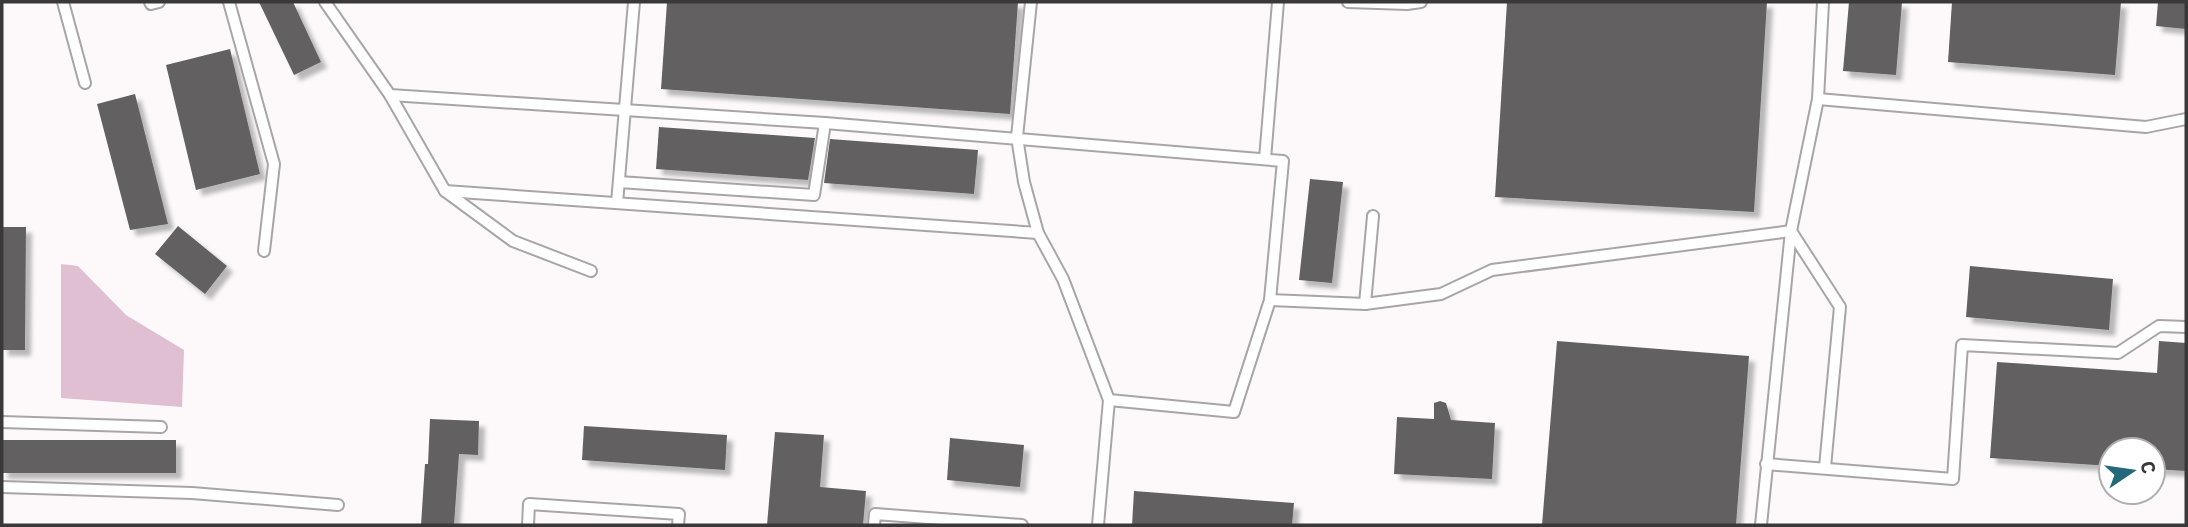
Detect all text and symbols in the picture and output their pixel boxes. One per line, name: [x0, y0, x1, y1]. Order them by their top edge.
north arrow: [2097, 436, 2167, 506]
text: С: [2135, 458, 2162, 476]

